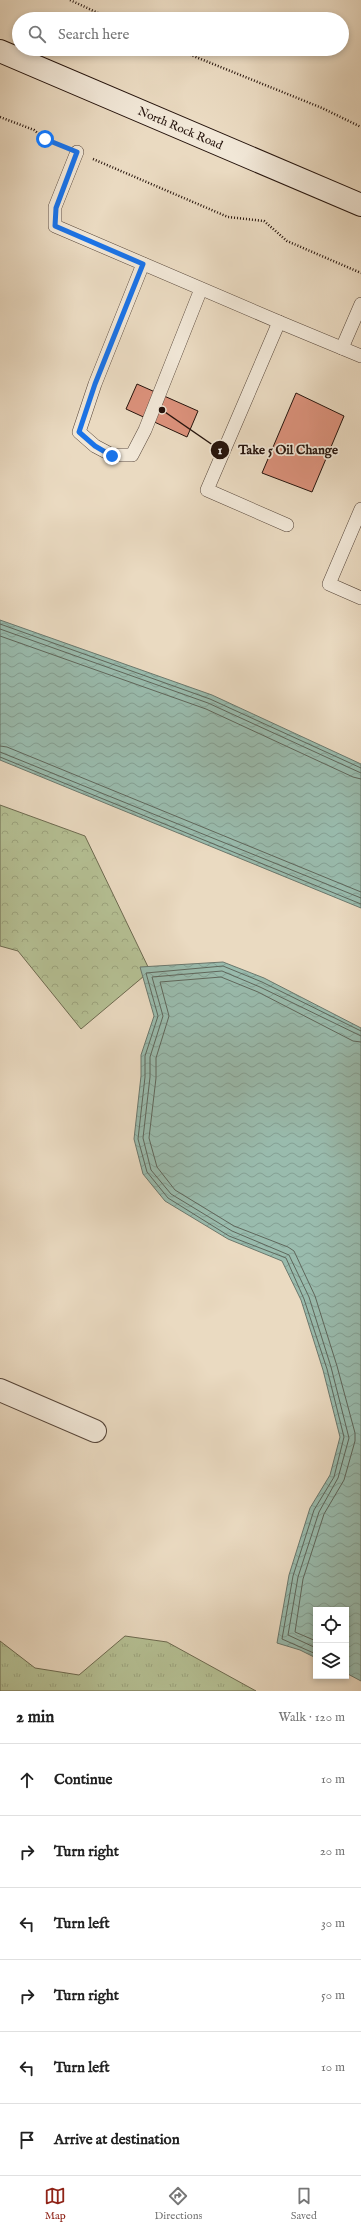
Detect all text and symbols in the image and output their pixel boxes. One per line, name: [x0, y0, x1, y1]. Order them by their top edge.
search box: [12, 12, 349, 56]
icon: search: [26, 23, 48, 45]
text: Search here: [58, 25, 129, 44]
street label: North Rock Road: [136, 103, 226, 153]
route start: [36, 130, 54, 148]
callout: Take 5 Oil Change: [210, 437, 346, 462]
text: Take 5 Oil Change: [237, 442, 338, 459]
text: 1: [218, 443, 223, 458]
route end: [103, 447, 121, 465]
map controls: [313, 1607, 349, 1679]
button: locate: [313, 1607, 349, 1643]
button: layers: [313, 1643, 349, 1679]
text: 2 min: [16, 1707, 54, 1728]
text: Walk · 120 m: [279, 1709, 345, 1726]
icon: ahead: [16, 1769, 38, 1791]
text: Continue: [54, 1770, 112, 1789]
text: 10 m: [321, 1771, 345, 1788]
icon: right: [16, 1841, 38, 1863]
text: Turn right: [54, 1842, 119, 1861]
text: 20 m: [320, 1843, 345, 1860]
icon: left: [16, 1913, 38, 1935]
text: Turn left: [54, 1914, 110, 1933]
text: 30 m: [321, 1915, 345, 1932]
icon: right: [16, 1985, 38, 2007]
text: Turn right: [54, 1986, 119, 2005]
text: 50 m: [321, 1987, 345, 2004]
icon: left: [16, 2057, 38, 2079]
text: Turn left: [54, 2058, 110, 2077]
text: 10 m: [321, 2059, 345, 2076]
icon: arrive: [16, 2129, 38, 2151]
text: Arrive at destination: [54, 2130, 180, 2149]
tab: Map: [44, 2185, 66, 2223]
tab: Directions: [155, 2185, 202, 2223]
tab: Saved: [291, 2185, 317, 2223]

